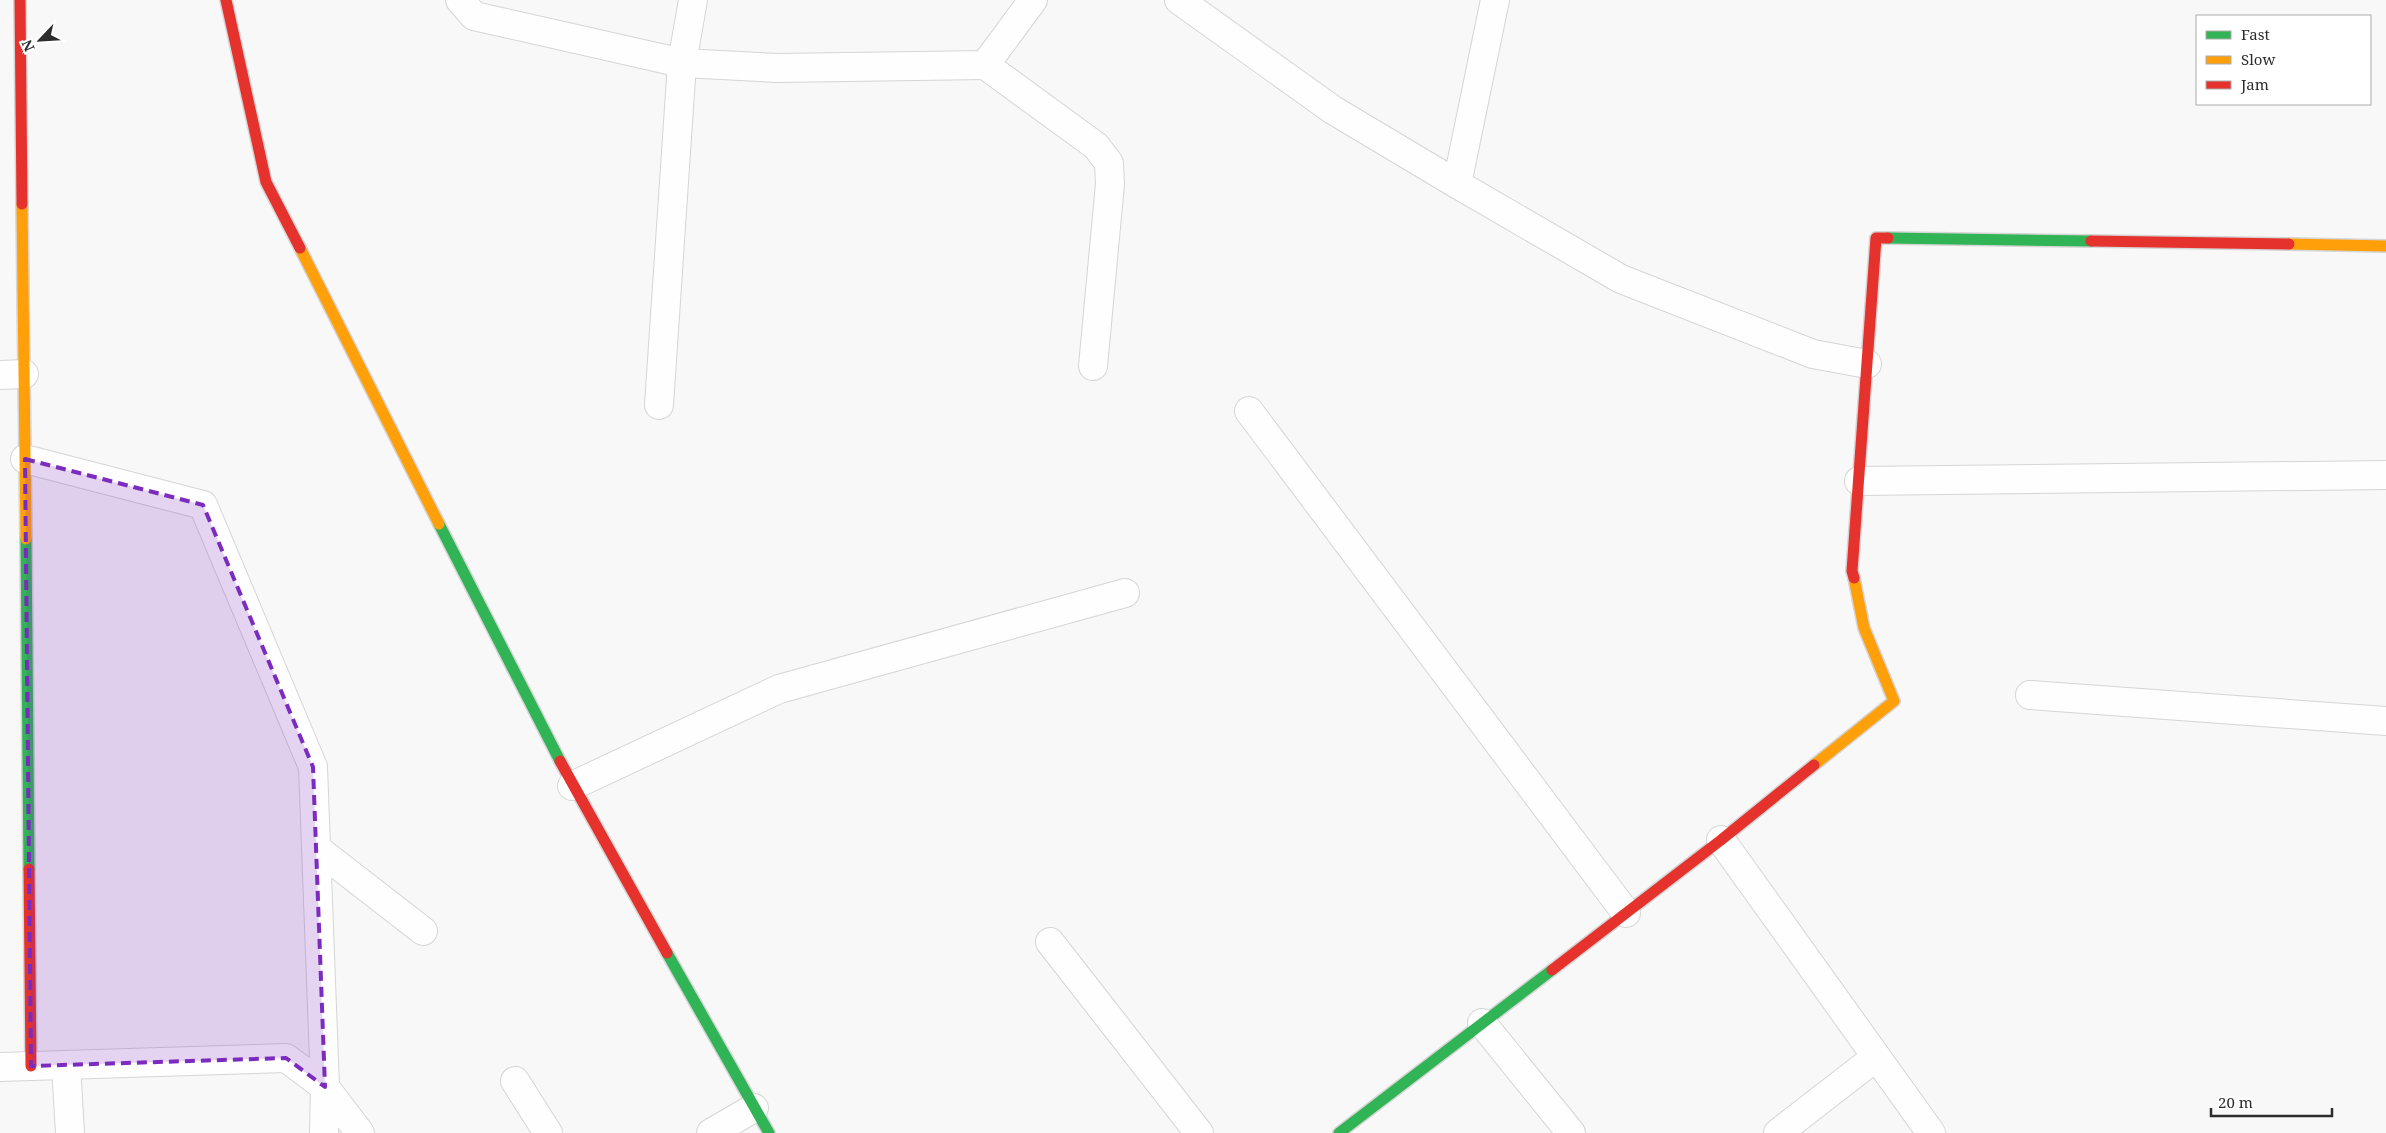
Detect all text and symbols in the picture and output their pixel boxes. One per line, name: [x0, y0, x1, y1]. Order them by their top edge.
north arrow: [15, 15, 65, 65]
legend: [2196, 15, 2371, 105]
text: Fast: [2241, 24, 2270, 44]
text: N: [17, 37, 39, 55]
text: Slow: [2241, 49, 2275, 69]
text: Jam: [2240, 74, 2269, 94]
scale bar: [2211, 1086, 2332, 1118]
text: 20 m: [2218, 1092, 2253, 1112]

